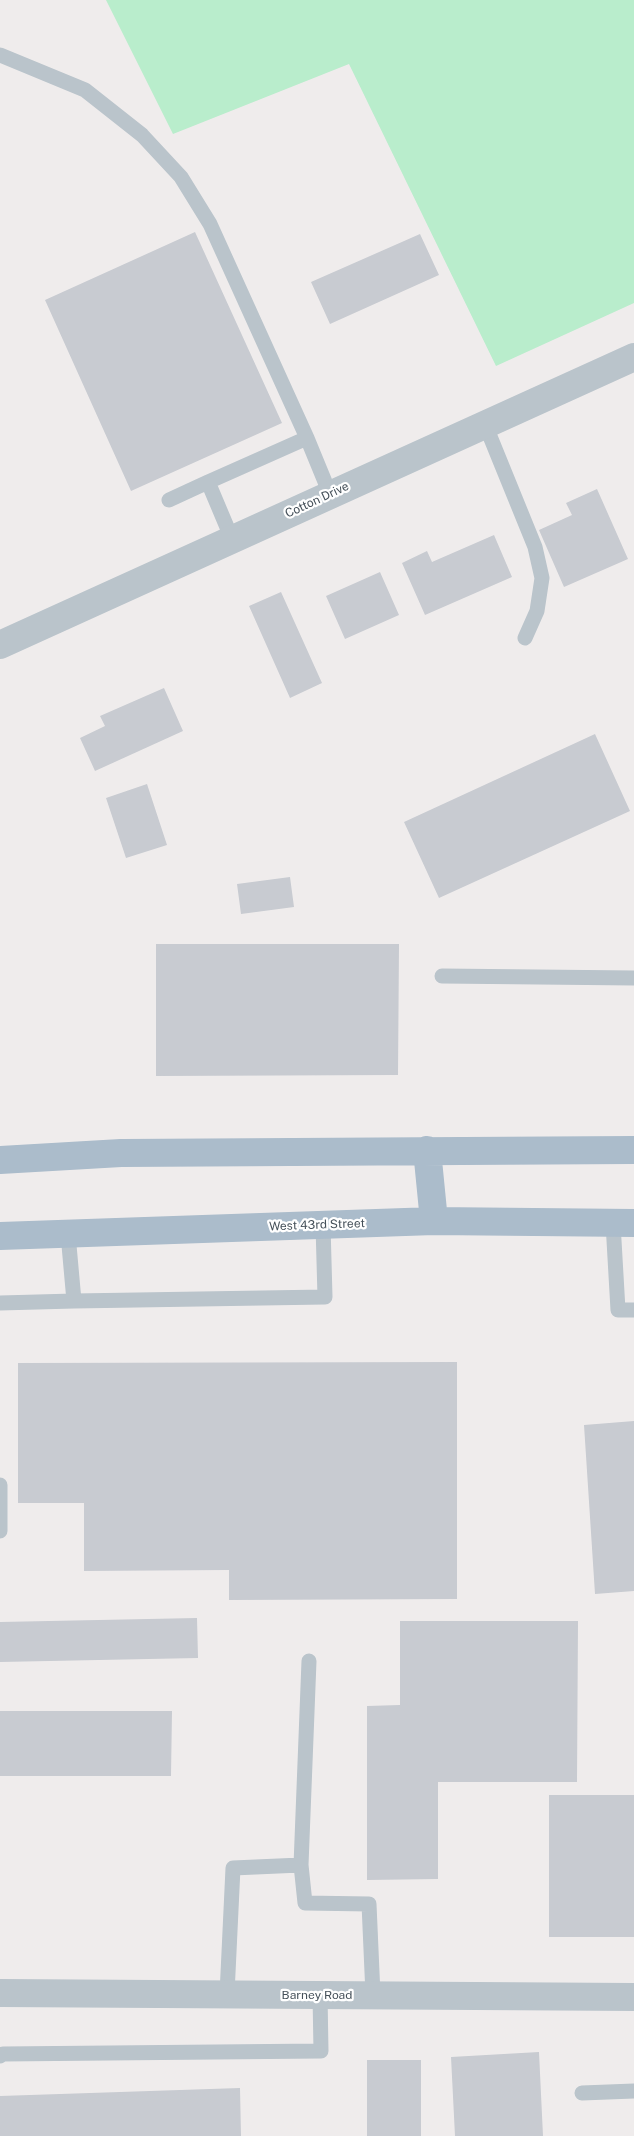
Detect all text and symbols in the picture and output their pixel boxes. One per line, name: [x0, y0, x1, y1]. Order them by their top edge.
street label: Cotton Drive: [283, 479, 351, 521]
street label: West 43rd Street: [269, 1216, 365, 1234]
street label: Barney Road: [282, 1988, 352, 2002]

